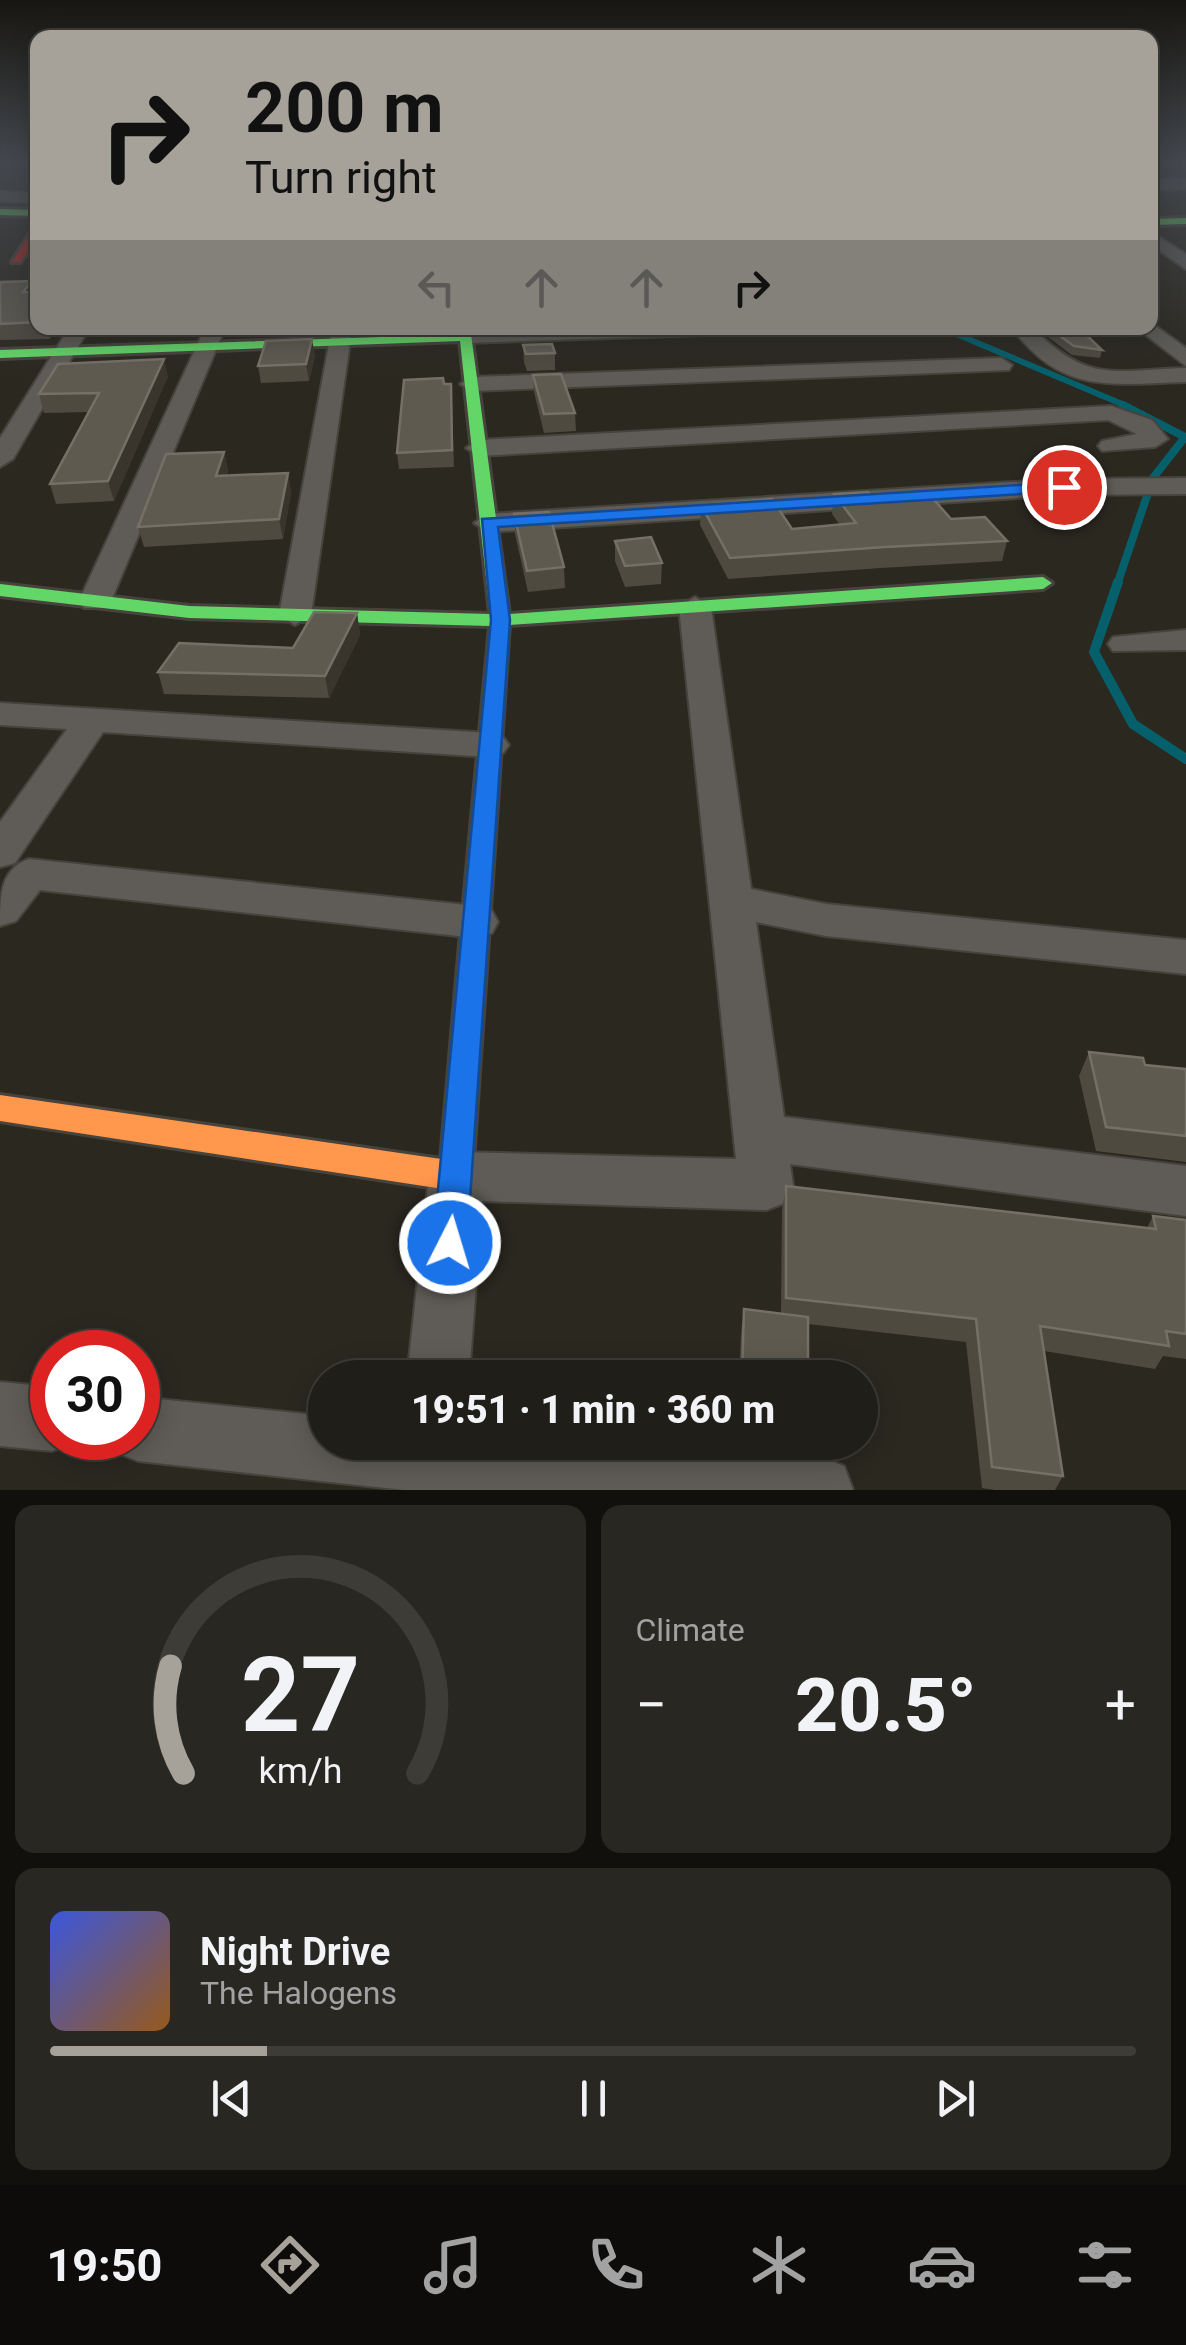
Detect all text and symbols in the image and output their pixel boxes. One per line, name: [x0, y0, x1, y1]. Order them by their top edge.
text: 200 m: [245, 67, 444, 149]
icon: right: [80, 70, 210, 200]
text: Turn right: [245, 151, 437, 204]
icon: left: [409, 260, 464, 315]
icon: ahead: [514, 260, 569, 315]
icon: ahead: [619, 260, 674, 315]
icon: right: [724, 260, 779, 315]
pin: [1022, 445, 1107, 530]
icon: arrive: [1037, 460, 1092, 515]
position arrow: [398, 1191, 502, 1295]
speed limit sign: 30: [30, 1330, 160, 1460]
text: 19:51 · 1 min · 360 m: [411, 1388, 775, 1432]
text: Climate: [636, 1611, 745, 1649]
text: 27: [241, 1635, 360, 1756]
text: 20.5°: [795, 1661, 977, 1749]
text: −: [636, 1673, 667, 1737]
text: +: [1105, 1673, 1136, 1737]
text: km/h: [258, 1750, 342, 1792]
text: Night Drive: [200, 1930, 390, 1974]
text: The Halogens: [200, 1974, 397, 2012]
icon: previous: [204, 2071, 259, 2126]
icon: pause: [566, 2071, 621, 2126]
icon: next: [928, 2071, 983, 2126]
icon: directions: [255, 2230, 325, 2300]
icon: music: [418, 2230, 488, 2300]
icon: phone: [581, 2230, 651, 2300]
icon: climate: [744, 2230, 814, 2300]
icon: car: [907, 2230, 977, 2300]
icon: filters: [1070, 2230, 1140, 2300]
text: 19:50: [46, 2239, 162, 2292]

